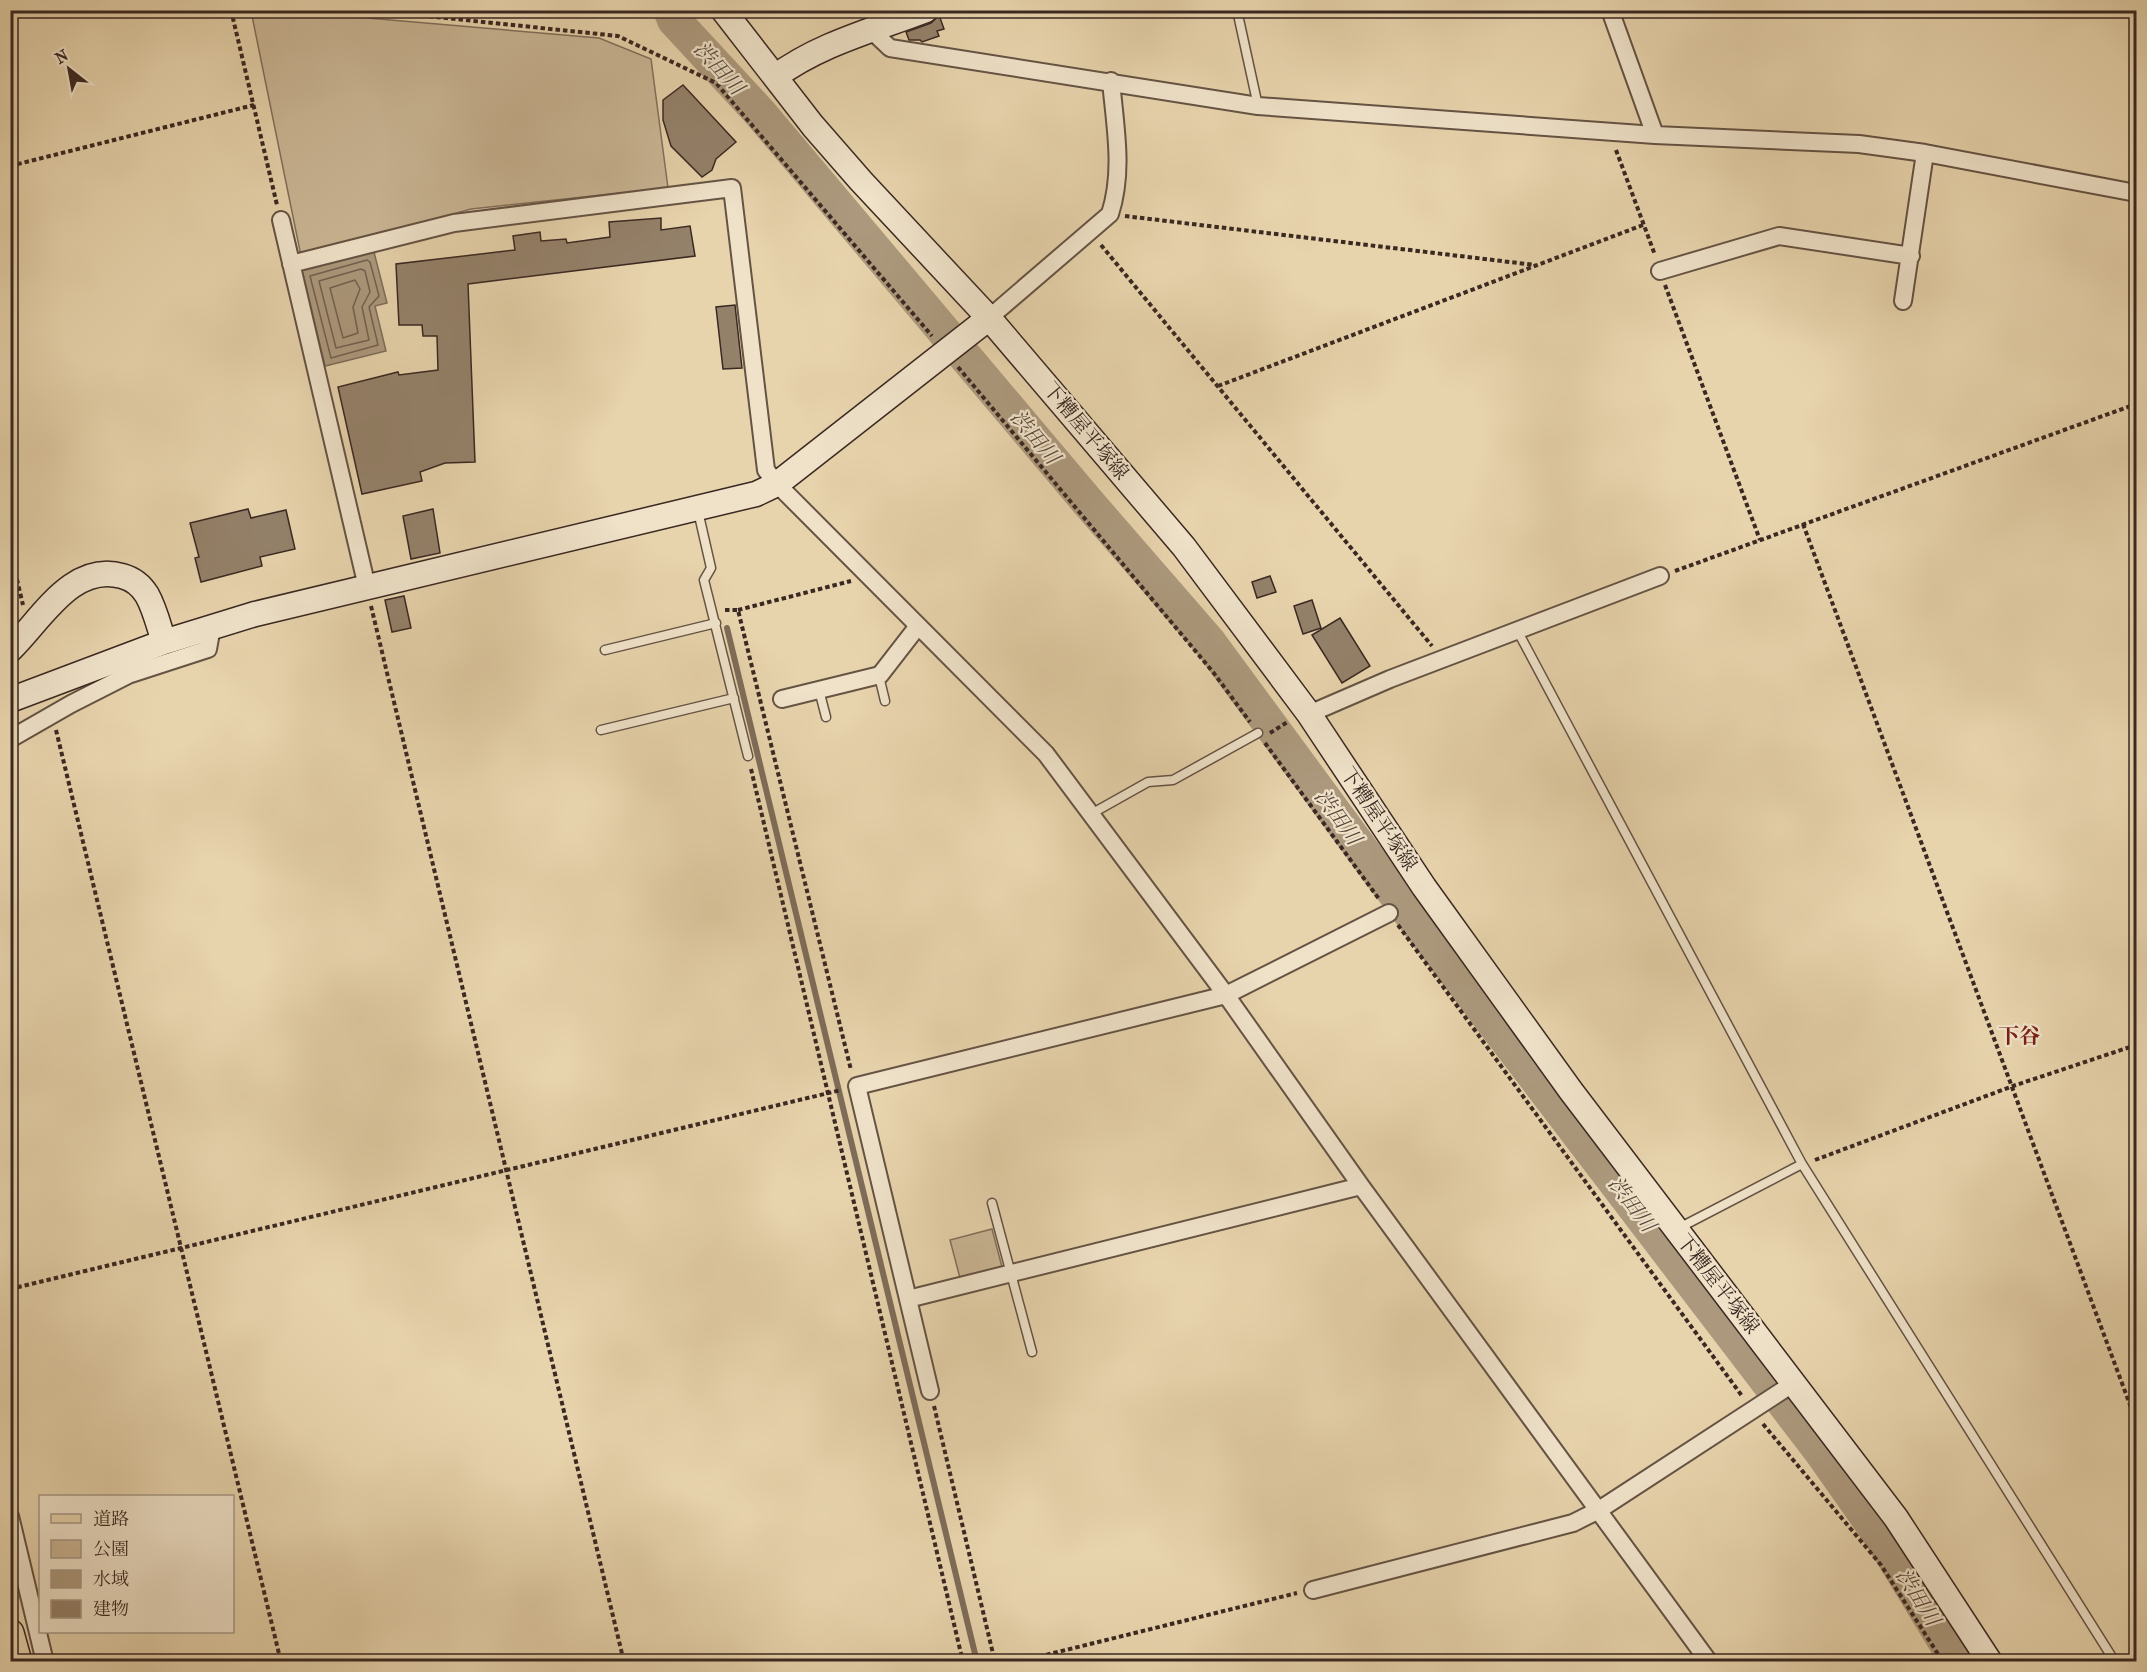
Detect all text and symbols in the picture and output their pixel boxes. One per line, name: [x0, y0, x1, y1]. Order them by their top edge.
water label: 渋田川: [689, 37, 750, 101]
north arrow: [39, 39, 99, 99]
text: N: [51, 45, 72, 68]
street label: 下糟屋平塚線: [1039, 378, 1133, 484]
water label: 渋田川: [1006, 405, 1066, 470]
street label: 下糟屋平塚線: [1336, 763, 1422, 875]
water label: 渋田川: [1310, 784, 1367, 851]
district label: 下谷: [1998, 1024, 2040, 1048]
water label: 渋田川: [1603, 1172, 1662, 1238]
street label: 下糟屋平塚線: [1672, 1230, 1764, 1338]
legend: [39, 1495, 234, 1633]
text: 道路: [93, 1509, 129, 1530]
text: 公園: [93, 1539, 129, 1560]
water label: 渋田川: [1891, 1564, 1946, 1632]
text: 水域: [93, 1569, 129, 1590]
text: 建物: [93, 1599, 129, 1620]

